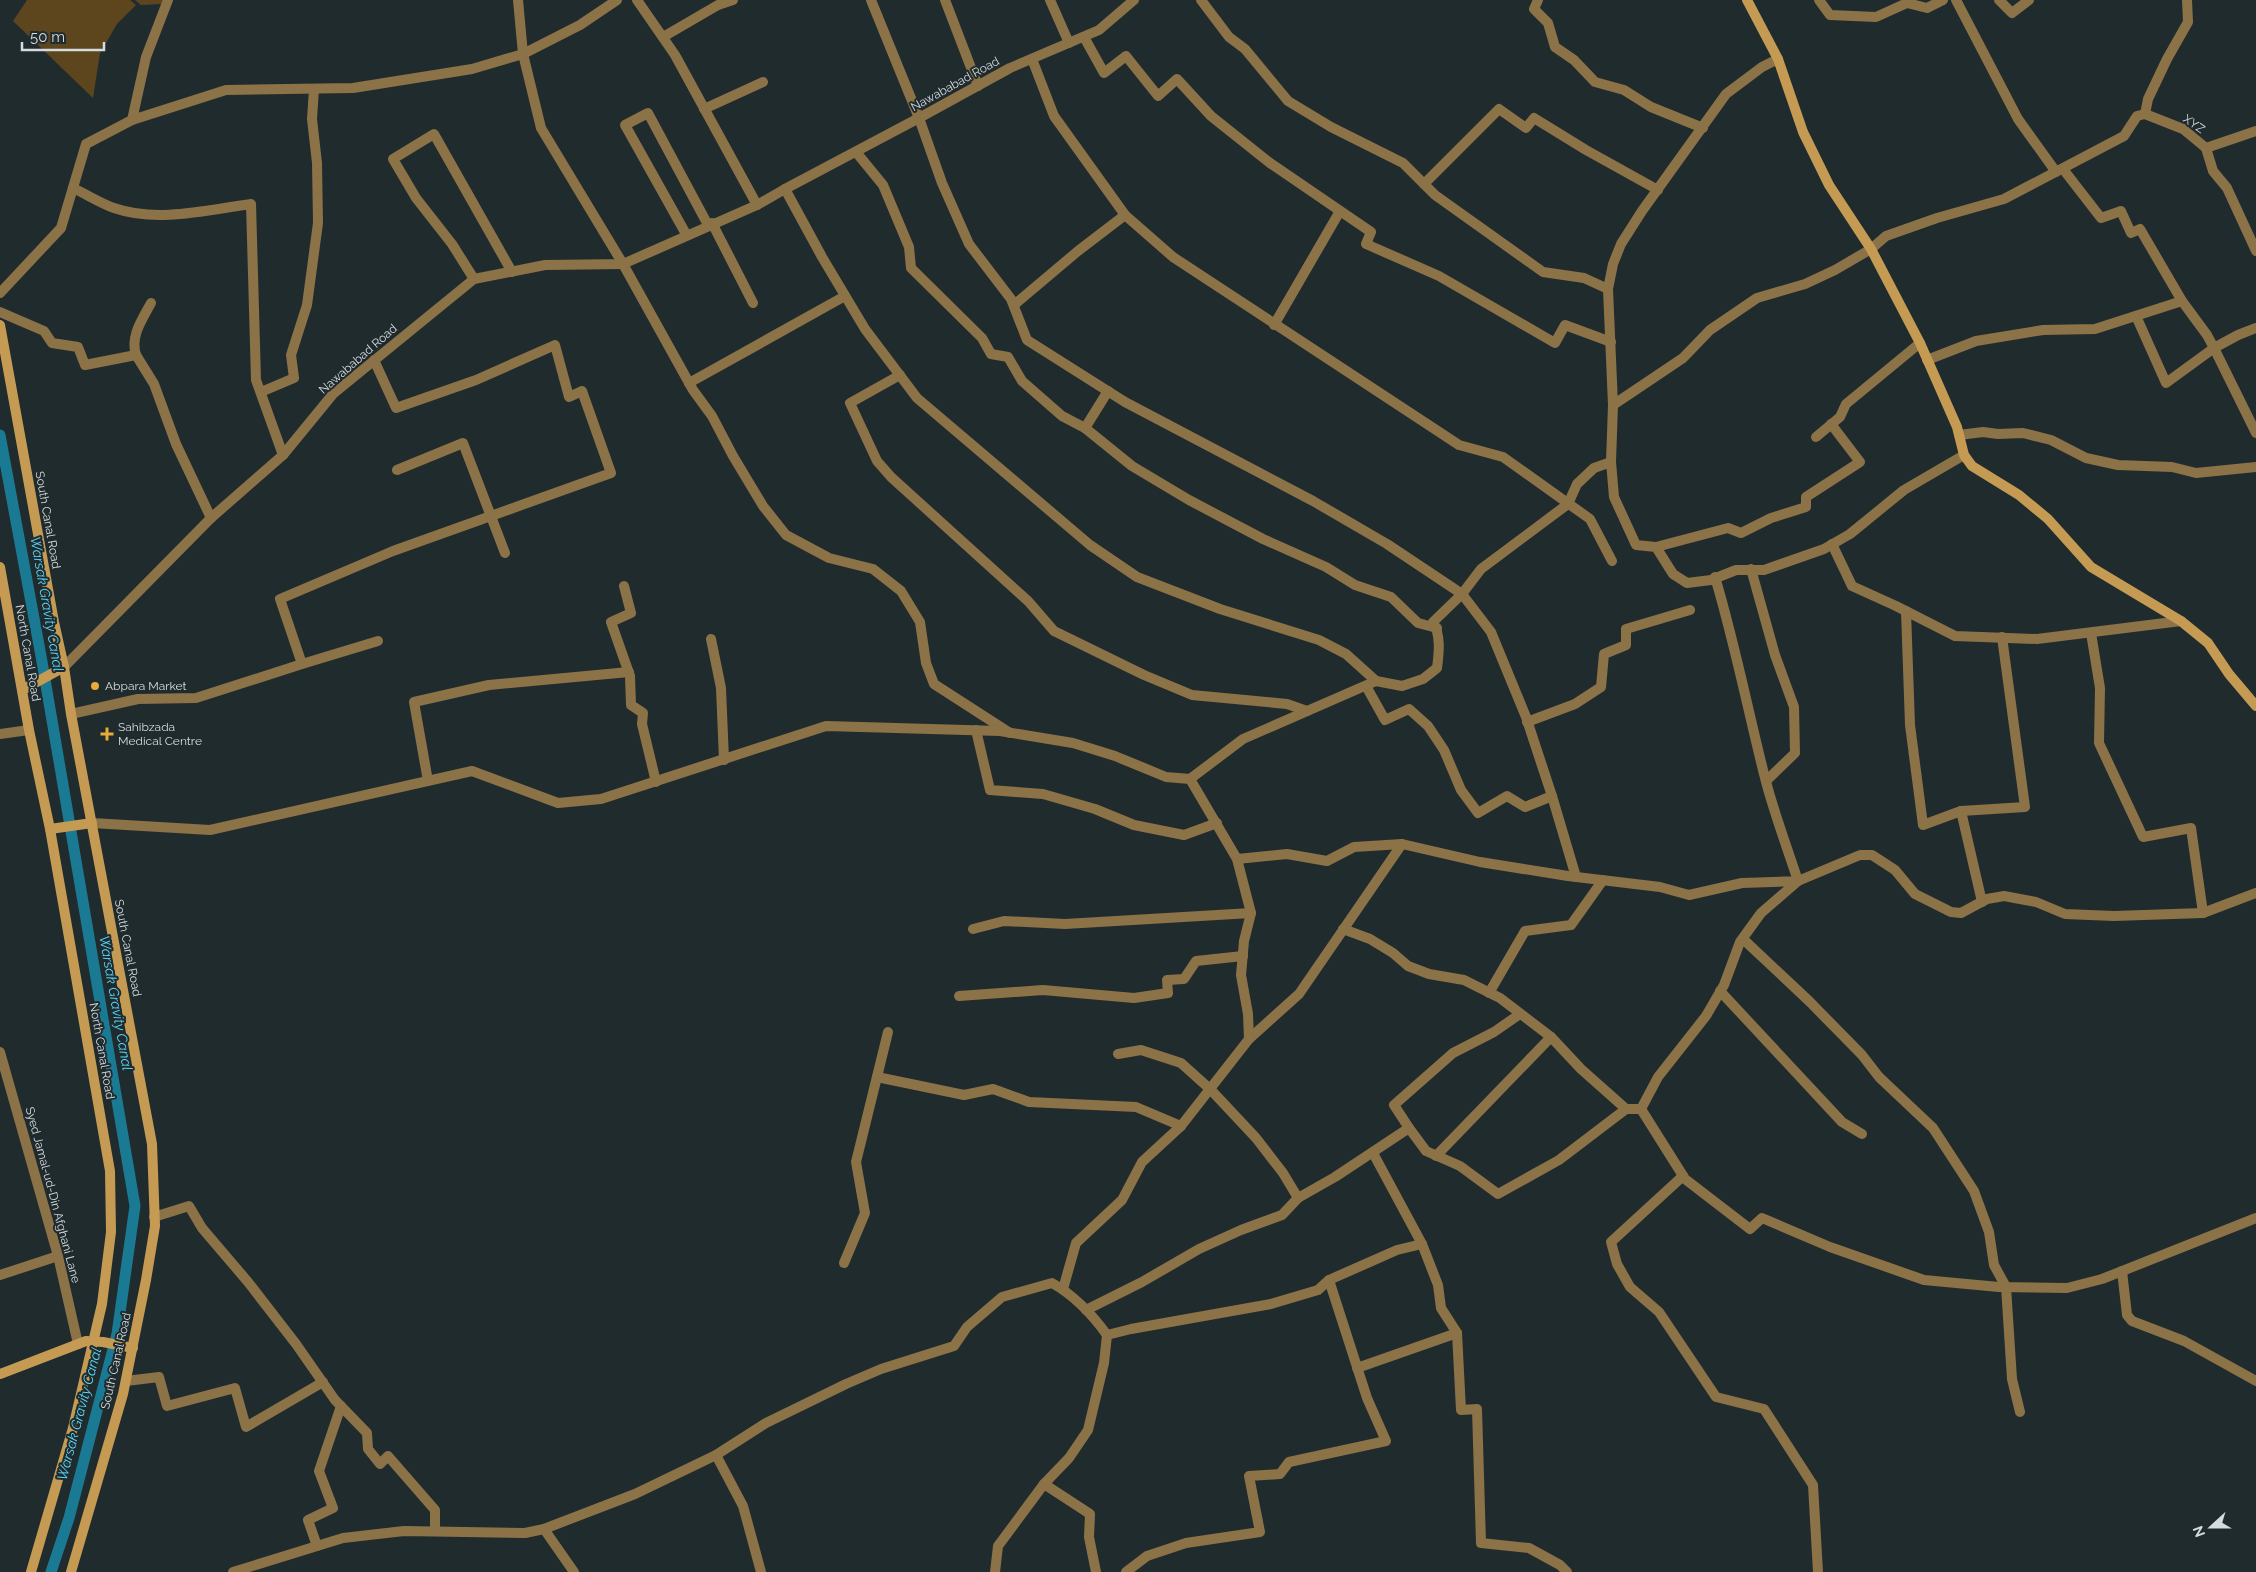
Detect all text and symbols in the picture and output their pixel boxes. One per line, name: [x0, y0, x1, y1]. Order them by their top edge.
scale bar: [22, 20, 105, 52]
text: 50 m: [30, 28, 65, 46]
street label: Nawababad Road: [908, 54, 1002, 114]
street label: XYZ: [2181, 112, 2208, 137]
street label: Nawababad Road: [316, 321, 400, 397]
street label: South Canal Road: [33, 470, 63, 570]
water label: Warsak Gravity Canal: [27, 535, 67, 673]
street label: North Canal Road: [13, 604, 43, 702]
place label: Abpara Market: [105, 679, 187, 693]
marker: Abpara Market: [89, 680, 101, 692]
place label: Sahibzada Medical Centre: [118, 720, 202, 748]
marker: Sahibzada Medical Centre: [100, 727, 114, 741]
street label: South Canal Road: [112, 898, 144, 998]
water label: Warsak Gravity Canal: [96, 934, 136, 1072]
street label: North Canal Road: [87, 1002, 117, 1100]
street label: Syed Jamal-ud-Din Afghani Lane: [23, 1105, 83, 1285]
street label: South Canal Road: [98, 1311, 134, 1411]
water label: Warsak Gravity Canal: [54, 1346, 104, 1482]
north arrow: [2186, 1502, 2236, 1552]
text: N: [2189, 1524, 2208, 1540]

